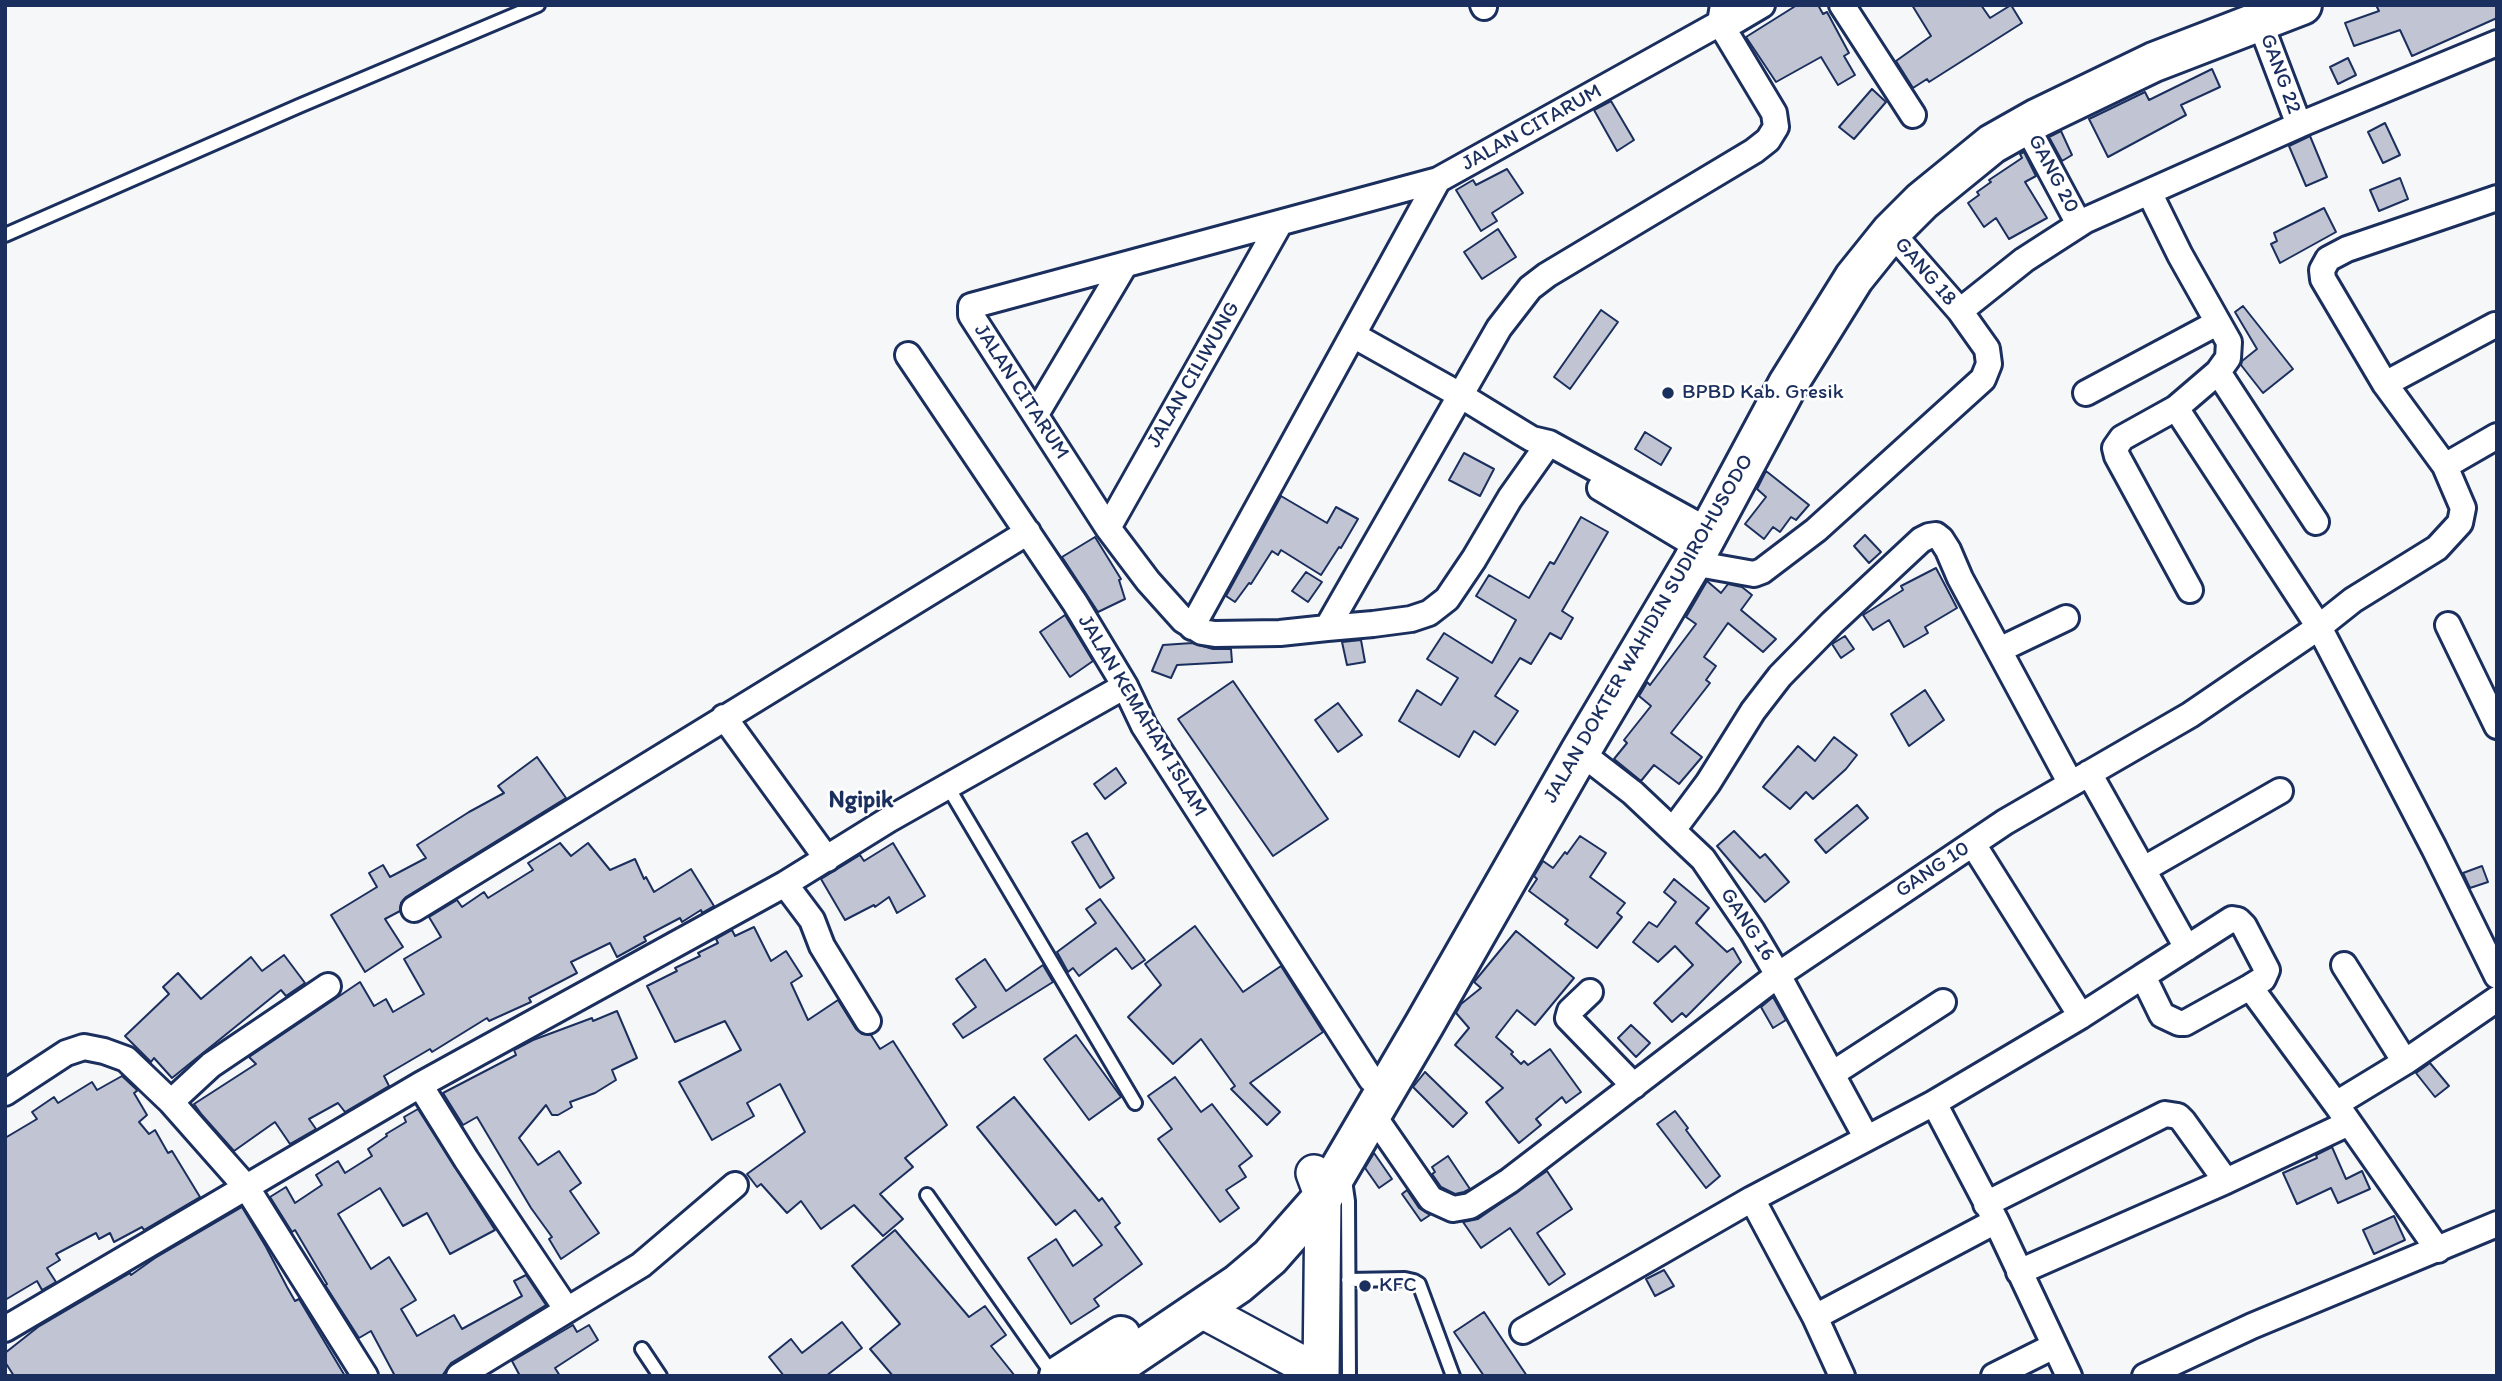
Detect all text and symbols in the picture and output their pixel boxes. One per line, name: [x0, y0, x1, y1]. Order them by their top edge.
street label: GANG 22: [2254, 31, 2306, 117]
street label: JALAN CITARUM: [1458, 79, 1606, 177]
street label: GANG 20: [2022, 130, 2084, 218]
street label: GANG 18: [1888, 233, 1962, 311]
street label: JALAN CILIWUNG: [1142, 298, 1246, 452]
street label: JALAN CITARUM: [968, 320, 1074, 464]
place label: BPBD Kab. Gresik: [1682, 380, 1844, 406]
marker: BPBD Kab. Gresik: [1660, 385, 1676, 401]
street label: JALAN DOKTER WAHIDIN SUDIROHUSODO: [1539, 450, 1759, 808]
street label: JALAN KEMAHAM ISLAM: [1072, 611, 1212, 821]
district label: Ngipik: [828, 787, 894, 815]
street label: GANG 10: [1891, 836, 1975, 904]
street label: GANG 16: [1714, 884, 1780, 966]
place label: KFC: [1379, 1273, 1417, 1299]
marker: KFC: [1357, 1278, 1373, 1294]

